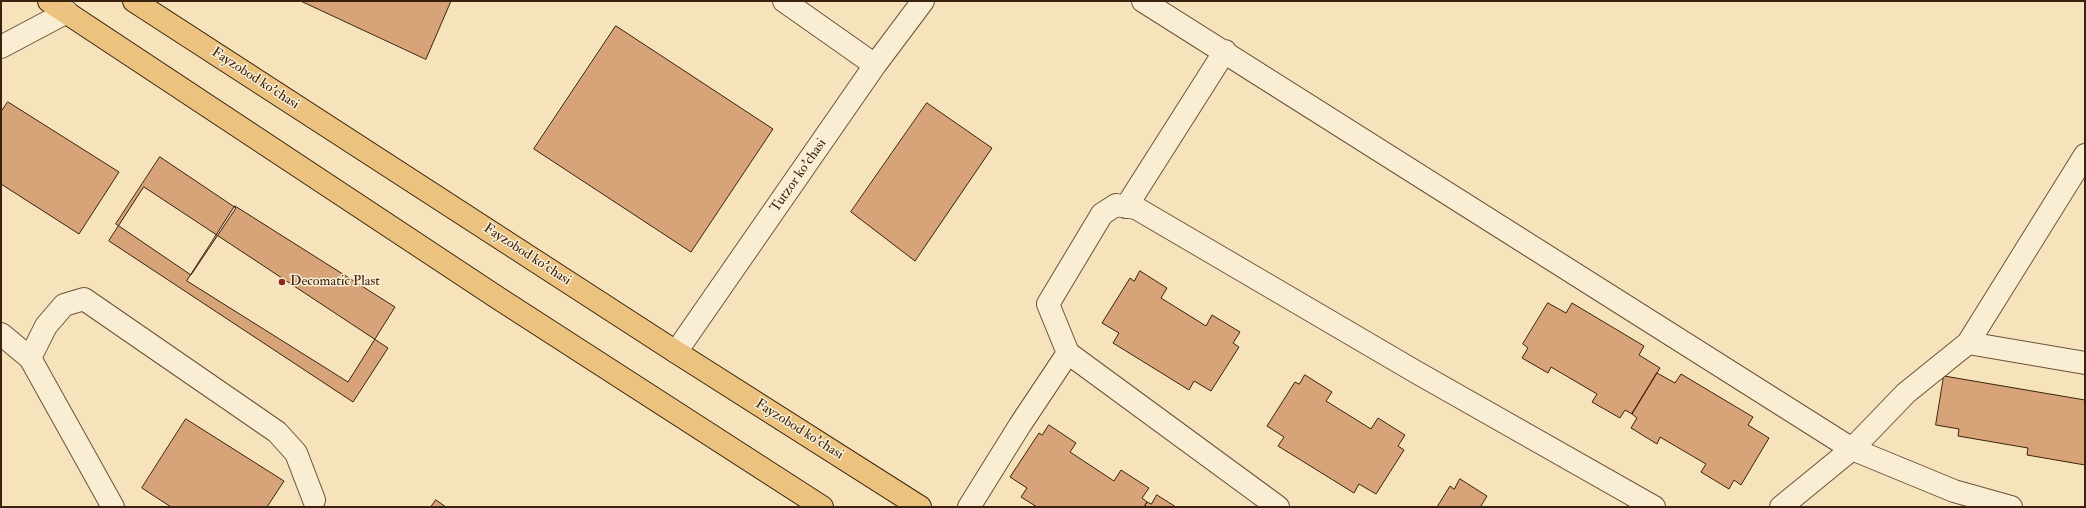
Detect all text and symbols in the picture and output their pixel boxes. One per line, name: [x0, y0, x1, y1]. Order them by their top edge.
street label: Fayzobod ko'chasi: [208, 45, 302, 113]
street label: Tutzor ko'chasi: [767, 136, 831, 216]
street label: Fayzobod ko'chasi: [480, 221, 574, 289]
place label: Decomatic Plast: [290, 274, 380, 290]
marker: Decomatic Plast: [277, 277, 287, 287]
street label: Fayzobod ko'chasi: [752, 396, 846, 464]

